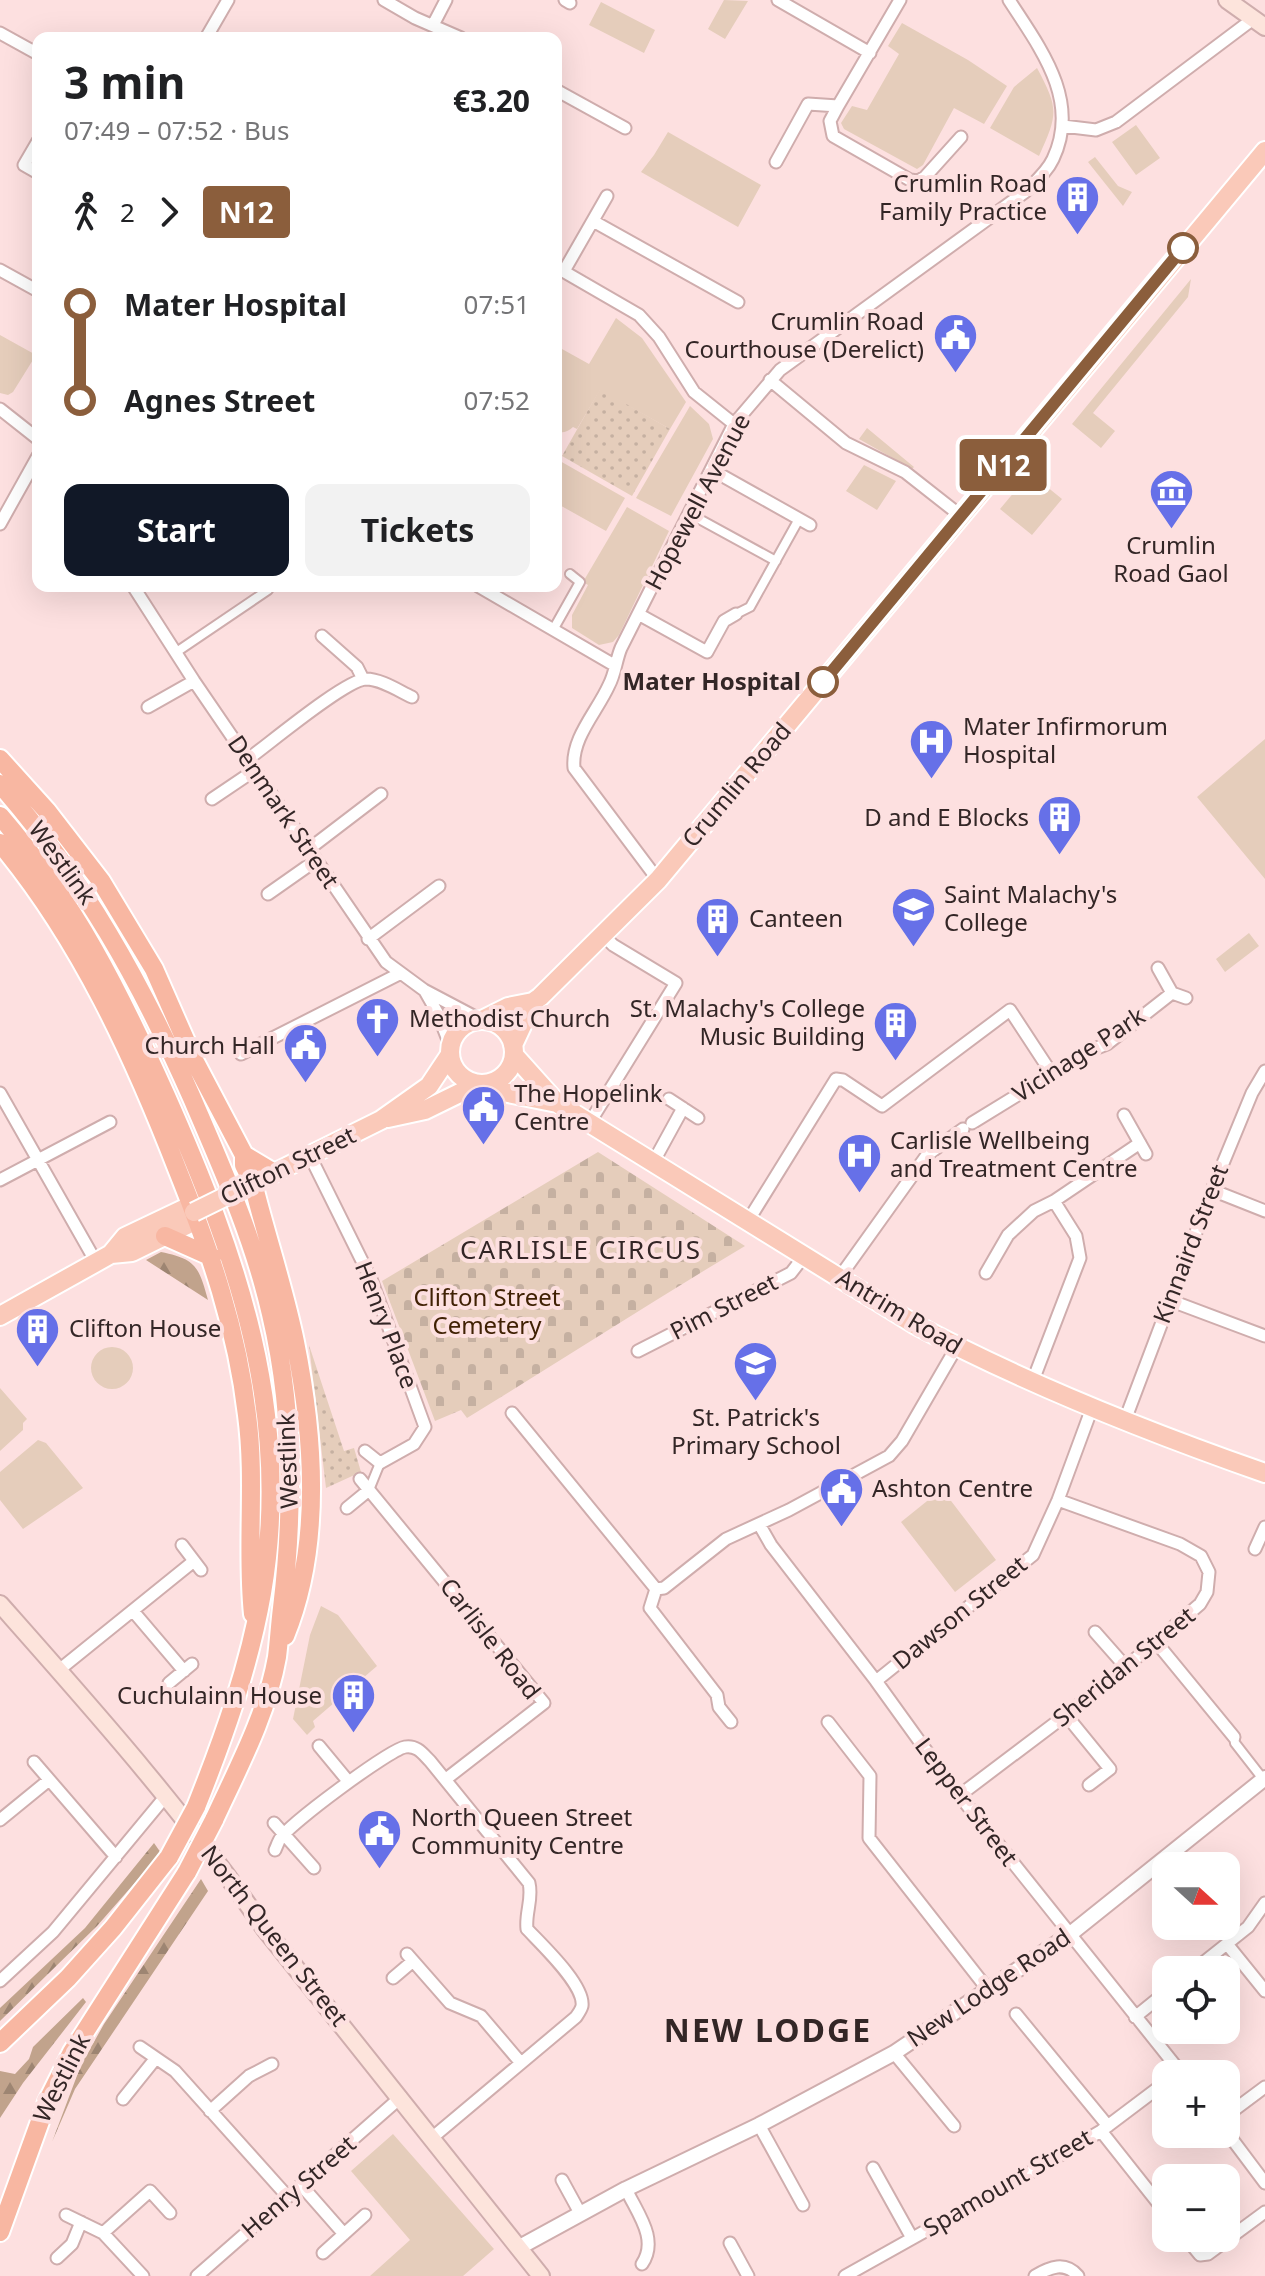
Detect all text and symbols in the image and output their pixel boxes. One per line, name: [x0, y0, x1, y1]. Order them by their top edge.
text: 3 min: [64, 52, 185, 112]
text: €3.20: [453, 80, 530, 121]
text: 07:49 – 07:52 · Bus: [64, 112, 289, 148]
place label: Crumlin Road Family Practice: [879, 166, 1047, 227]
building icon: Crumlin Road Family Practice: [1054, 174, 1102, 237]
icon: walk: [64, 190, 108, 234]
icon: forward: [147, 190, 191, 234]
text: N12: [219, 193, 274, 231]
text: 2: [120, 194, 135, 230]
unlabelled marker: [1168, 233, 1198, 263]
text: Mater Hospital: [124, 284, 347, 325]
text: 07:51: [464, 286, 530, 322]
place label: Crumlin Road Courthouse (Derelict): [684, 304, 924, 365]
public building icon: Crumlin Road Courthouse (Derelict): [931, 312, 979, 375]
text: Agnes Street: [124, 380, 315, 421]
text: 07:52: [464, 382, 530, 418]
street label: Hopewell Avenue: [636, 407, 757, 595]
line badge: N12: [957, 439, 1049, 491]
text: N12: [976, 446, 1030, 484]
museum icon: Crumlin Road Gaol: [1147, 468, 1195, 531]
button: Start: [64, 484, 289, 576]
button: Tickets: [305, 484, 530, 576]
place label: Crumlin Road Gaol: [1113, 528, 1229, 589]
place label: Mater Hospital: [623, 664, 801, 697]
marker: Mater Hospital: [808, 667, 838, 697]
place label: Mater Infirmorum Hospital: [963, 709, 1168, 770]
street label: Crumlin Road: [674, 715, 798, 853]
hospital icon: Mater Infirmorum Hospital: [908, 717, 956, 780]
street label: Denmark Street: [221, 728, 348, 894]
building icon: D and E Blocks: [1036, 794, 1084, 857]
place label: D and E Blocks: [864, 800, 1029, 833]
street label: Westlink: [22, 814, 105, 911]
place label: Saint Malachy's College: [944, 877, 1117, 938]
school or university icon: Saint Malachy's College: [889, 885, 937, 948]
building icon: Canteen: [694, 895, 742, 958]
place label: Canteen: [749, 901, 843, 934]
place label: St. Malachy's College Music Building: [630, 991, 865, 1052]
church icon: Methodist Church: [354, 995, 402, 1058]
street label: Vicinage Park: [1006, 998, 1151, 1109]
building icon: St. Malachy's College Music Building: [872, 999, 920, 1062]
place label: Methodist Church: [409, 1001, 610, 1034]
public building icon: Church Hall: [282, 1022, 330, 1085]
place label: Church Hall: [145, 1028, 275, 1061]
place label: The Hopelink Centre: [514, 1076, 663, 1137]
public building icon: The Hopelink Centre: [459, 1084, 507, 1147]
street label: Clifton Street: [214, 1117, 361, 1212]
place label: Carlisle Wellbeing and Treatment Centre: [890, 1123, 1137, 1184]
hospital icon: Carlisle Wellbeing and Treatment Centre: [835, 1131, 883, 1194]
street label: Kinnaird Street: [1144, 1159, 1235, 1328]
district label: CARLISLE CIRCUS: [460, 1231, 702, 1267]
street label: Henry Place: [348, 1256, 427, 1393]
street label: Antrim Road: [831, 1260, 969, 1361]
street label: Pim Street: [664, 1264, 783, 1347]
park label: Clifton Street Cemetery: [413, 1280, 561, 1341]
building icon: Clifton House: [14, 1305, 62, 1368]
place label: Clifton House: [69, 1311, 221, 1344]
school or university icon: St. Patrick's Primary School: [732, 1340, 780, 1403]
place label: St. Patrick's Primary School: [671, 1400, 841, 1461]
street label: Westlink: [268, 1413, 305, 1509]
public building icon: Ashton Centre: [817, 1465, 865, 1528]
place label: Ashton Centre: [872, 1471, 1033, 1504]
street label: Dawson Street: [885, 1547, 1033, 1676]
street label: Carlisle Road: [433, 1570, 549, 1706]
street label: Sheridan Street: [1045, 1598, 1201, 1733]
building icon: Cuchulainn House: [329, 1672, 377, 1735]
place label: Cuchulainn House: [117, 1678, 322, 1711]
street label: Lepper Street: [908, 1730, 1026, 1872]
place label: North Queen Street Community Centre: [411, 1800, 632, 1861]
public building icon: North Queen Street Community Centre: [356, 1808, 404, 1871]
street label: North Queen Street: [194, 1838, 356, 2033]
north arrow: [1152, 1852, 1240, 1940]
map controls: [1152, 1852, 1240, 2252]
street label: New Lodge Road: [900, 1920, 1076, 2054]
button: locate: [1152, 1956, 1240, 2044]
district label: NEW LODGE: [664, 2008, 872, 2051]
street label: Westlink: [24, 2027, 97, 2127]
button: +: [1152, 2060, 1240, 2148]
street label: Spamount Street: [917, 2120, 1098, 2243]
street label: Henry Street: [234, 2127, 363, 2245]
button: −: [1152, 2164, 1240, 2252]

